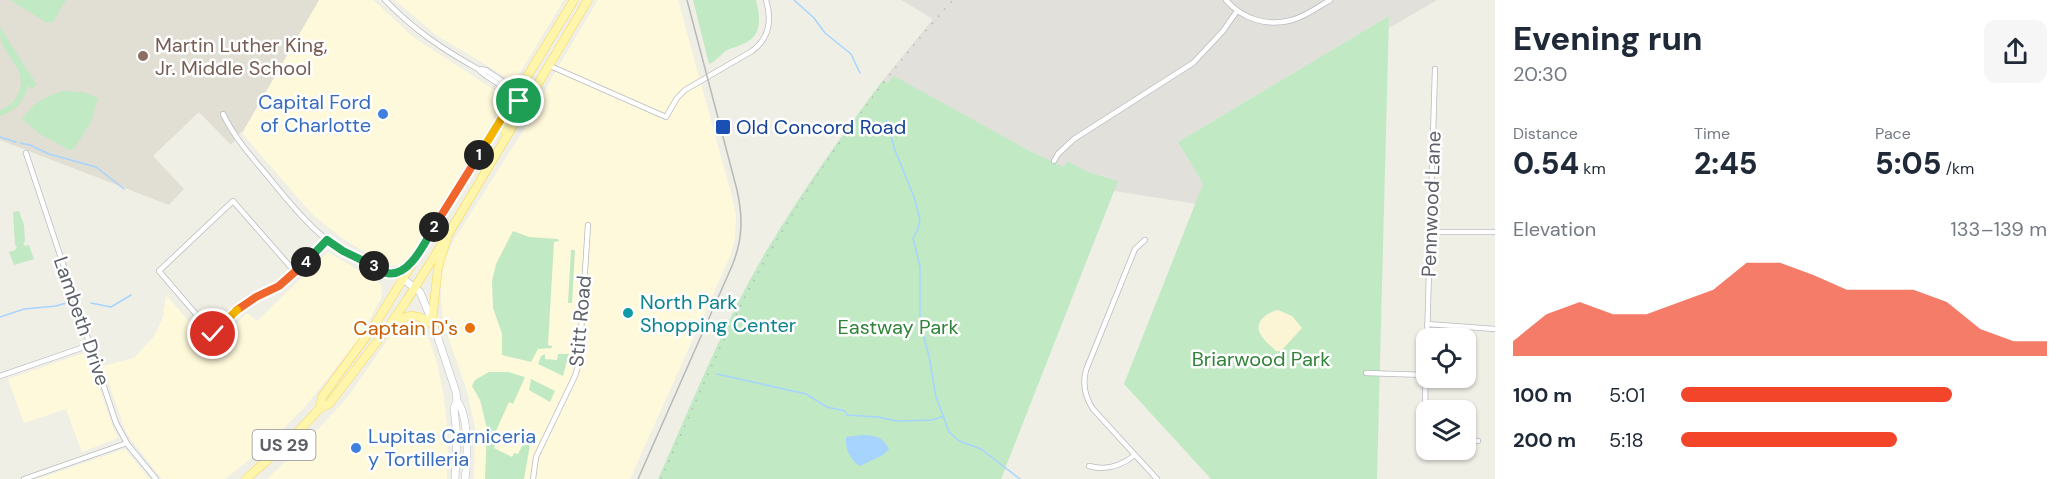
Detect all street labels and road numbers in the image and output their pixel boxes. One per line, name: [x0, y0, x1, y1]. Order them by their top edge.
street label: Pennwood Lane: [1415, 131, 1447, 277]
street label: Lambeth Drive: [48, 253, 116, 389]
street label: Stitt Road: [563, 274, 597, 368]
road number: US 29: [252, 430, 316, 460]

